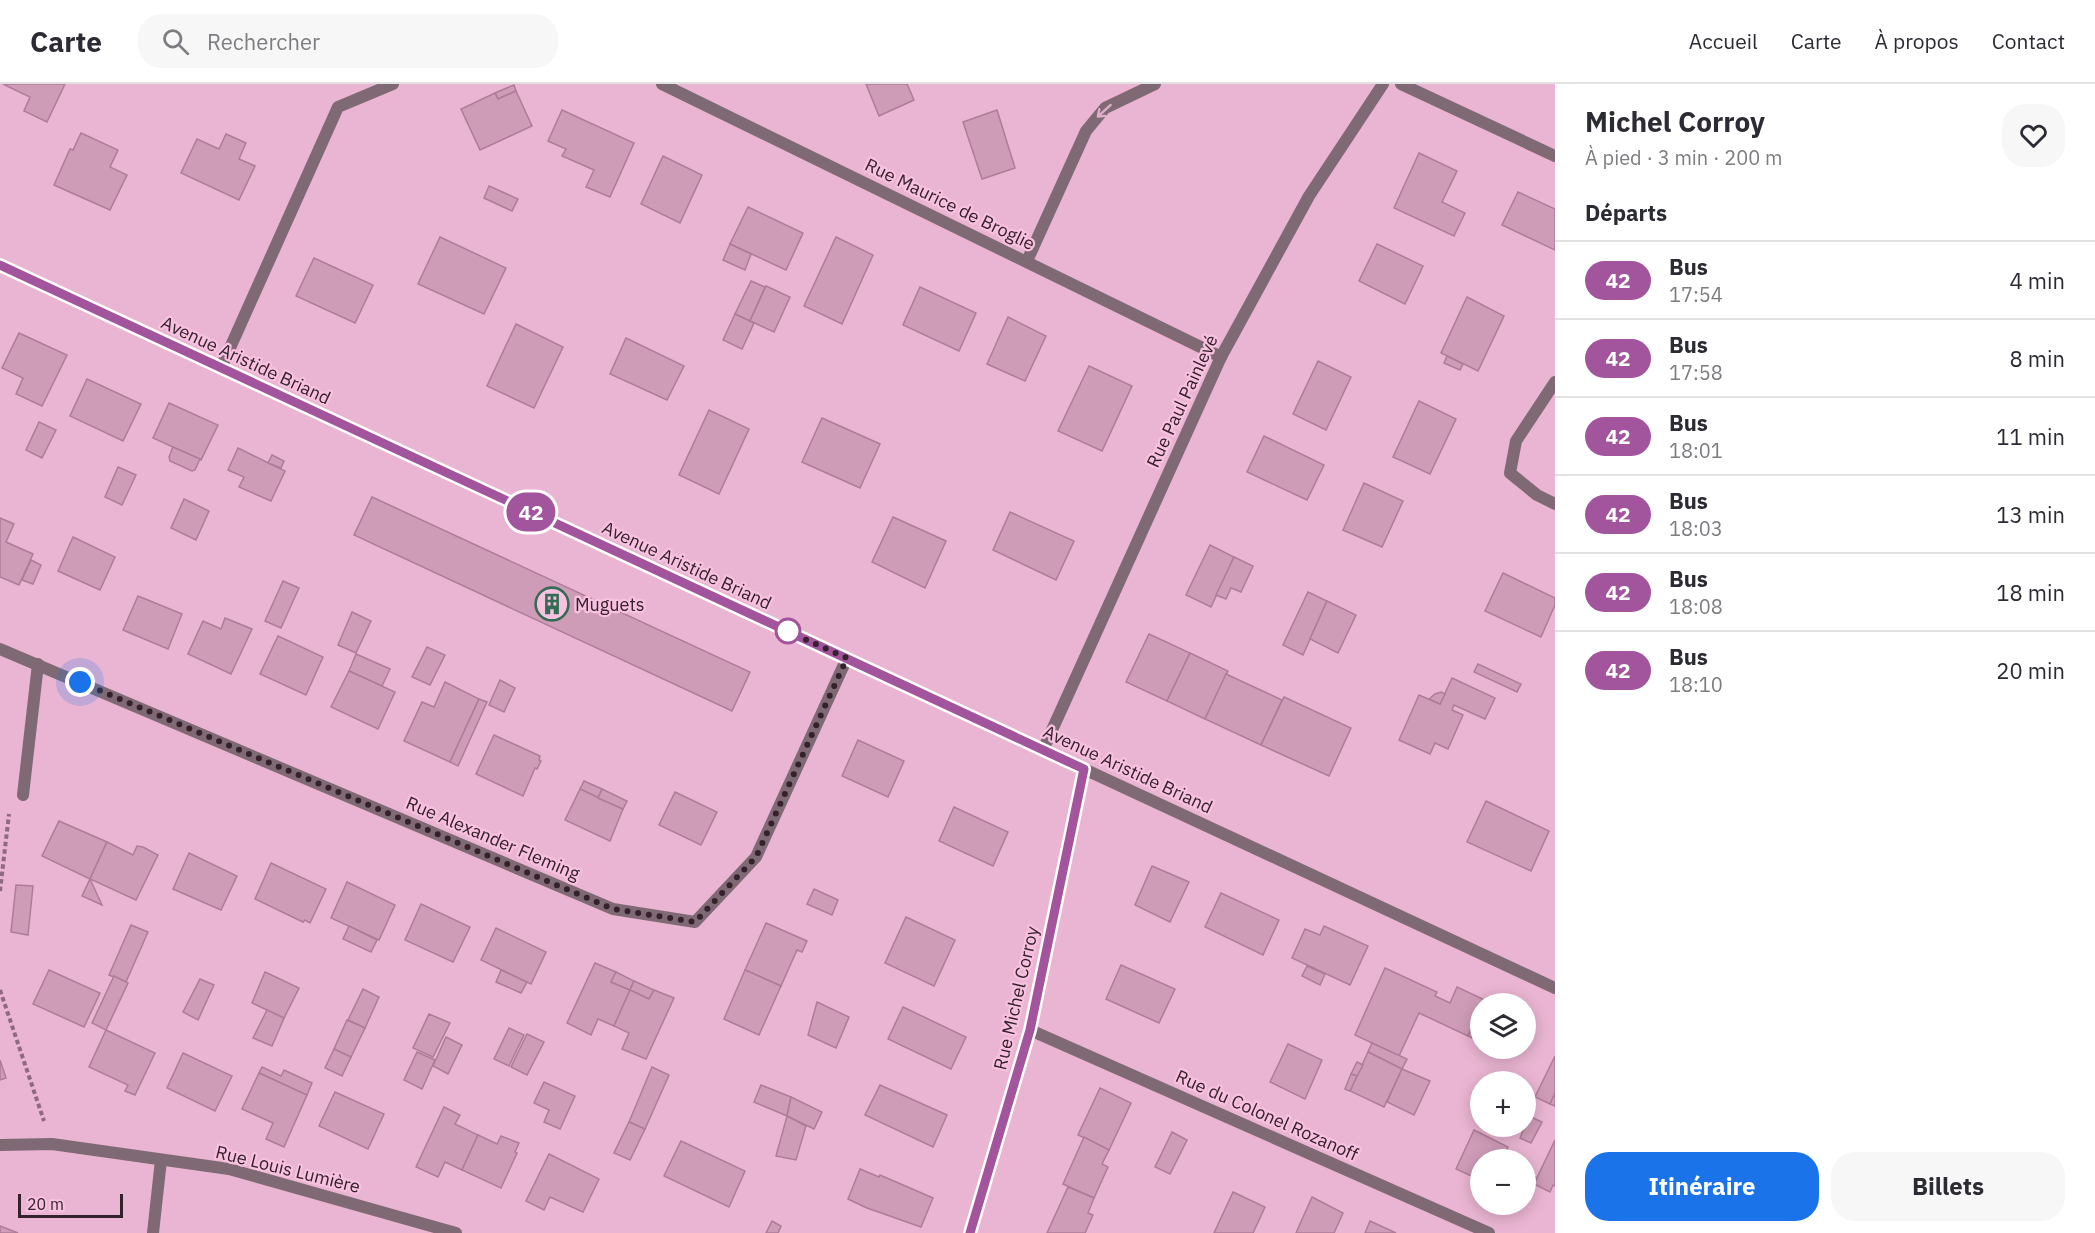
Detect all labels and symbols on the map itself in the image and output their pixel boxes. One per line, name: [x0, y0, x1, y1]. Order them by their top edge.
one-way arrow: [1097, 104, 1112, 118]
street label: Rue Maurice de Broglie: [861, 153, 1039, 255]
street label: Avenue Aristide Briand: [158, 311, 334, 409]
street label: Rue Paul Painlevé: [1141, 331, 1223, 471]
line badge: 42: [504, 492, 558, 532]
street label: Avenue Aristide Briand: [599, 516, 775, 614]
building icon: Muguets: [534, 586, 570, 622]
place label: Muguets: [575, 593, 644, 616]
unlabelled marker: [775, 618, 801, 644]
your location: [65, 667, 95, 697]
street label: Avenue Aristide Briand: [1040, 720, 1216, 818]
street label: Rue Alexander Fleming: [402, 791, 584, 885]
street label: Rue Michel Corroy: [988, 924, 1044, 1072]
street label: Rue du Colonel Rozanoff: [1172, 1064, 1362, 1166]
street label: Rue Louis Lumière: [213, 1140, 363, 1198]
scale bar: [18, 1191, 123, 1218]

